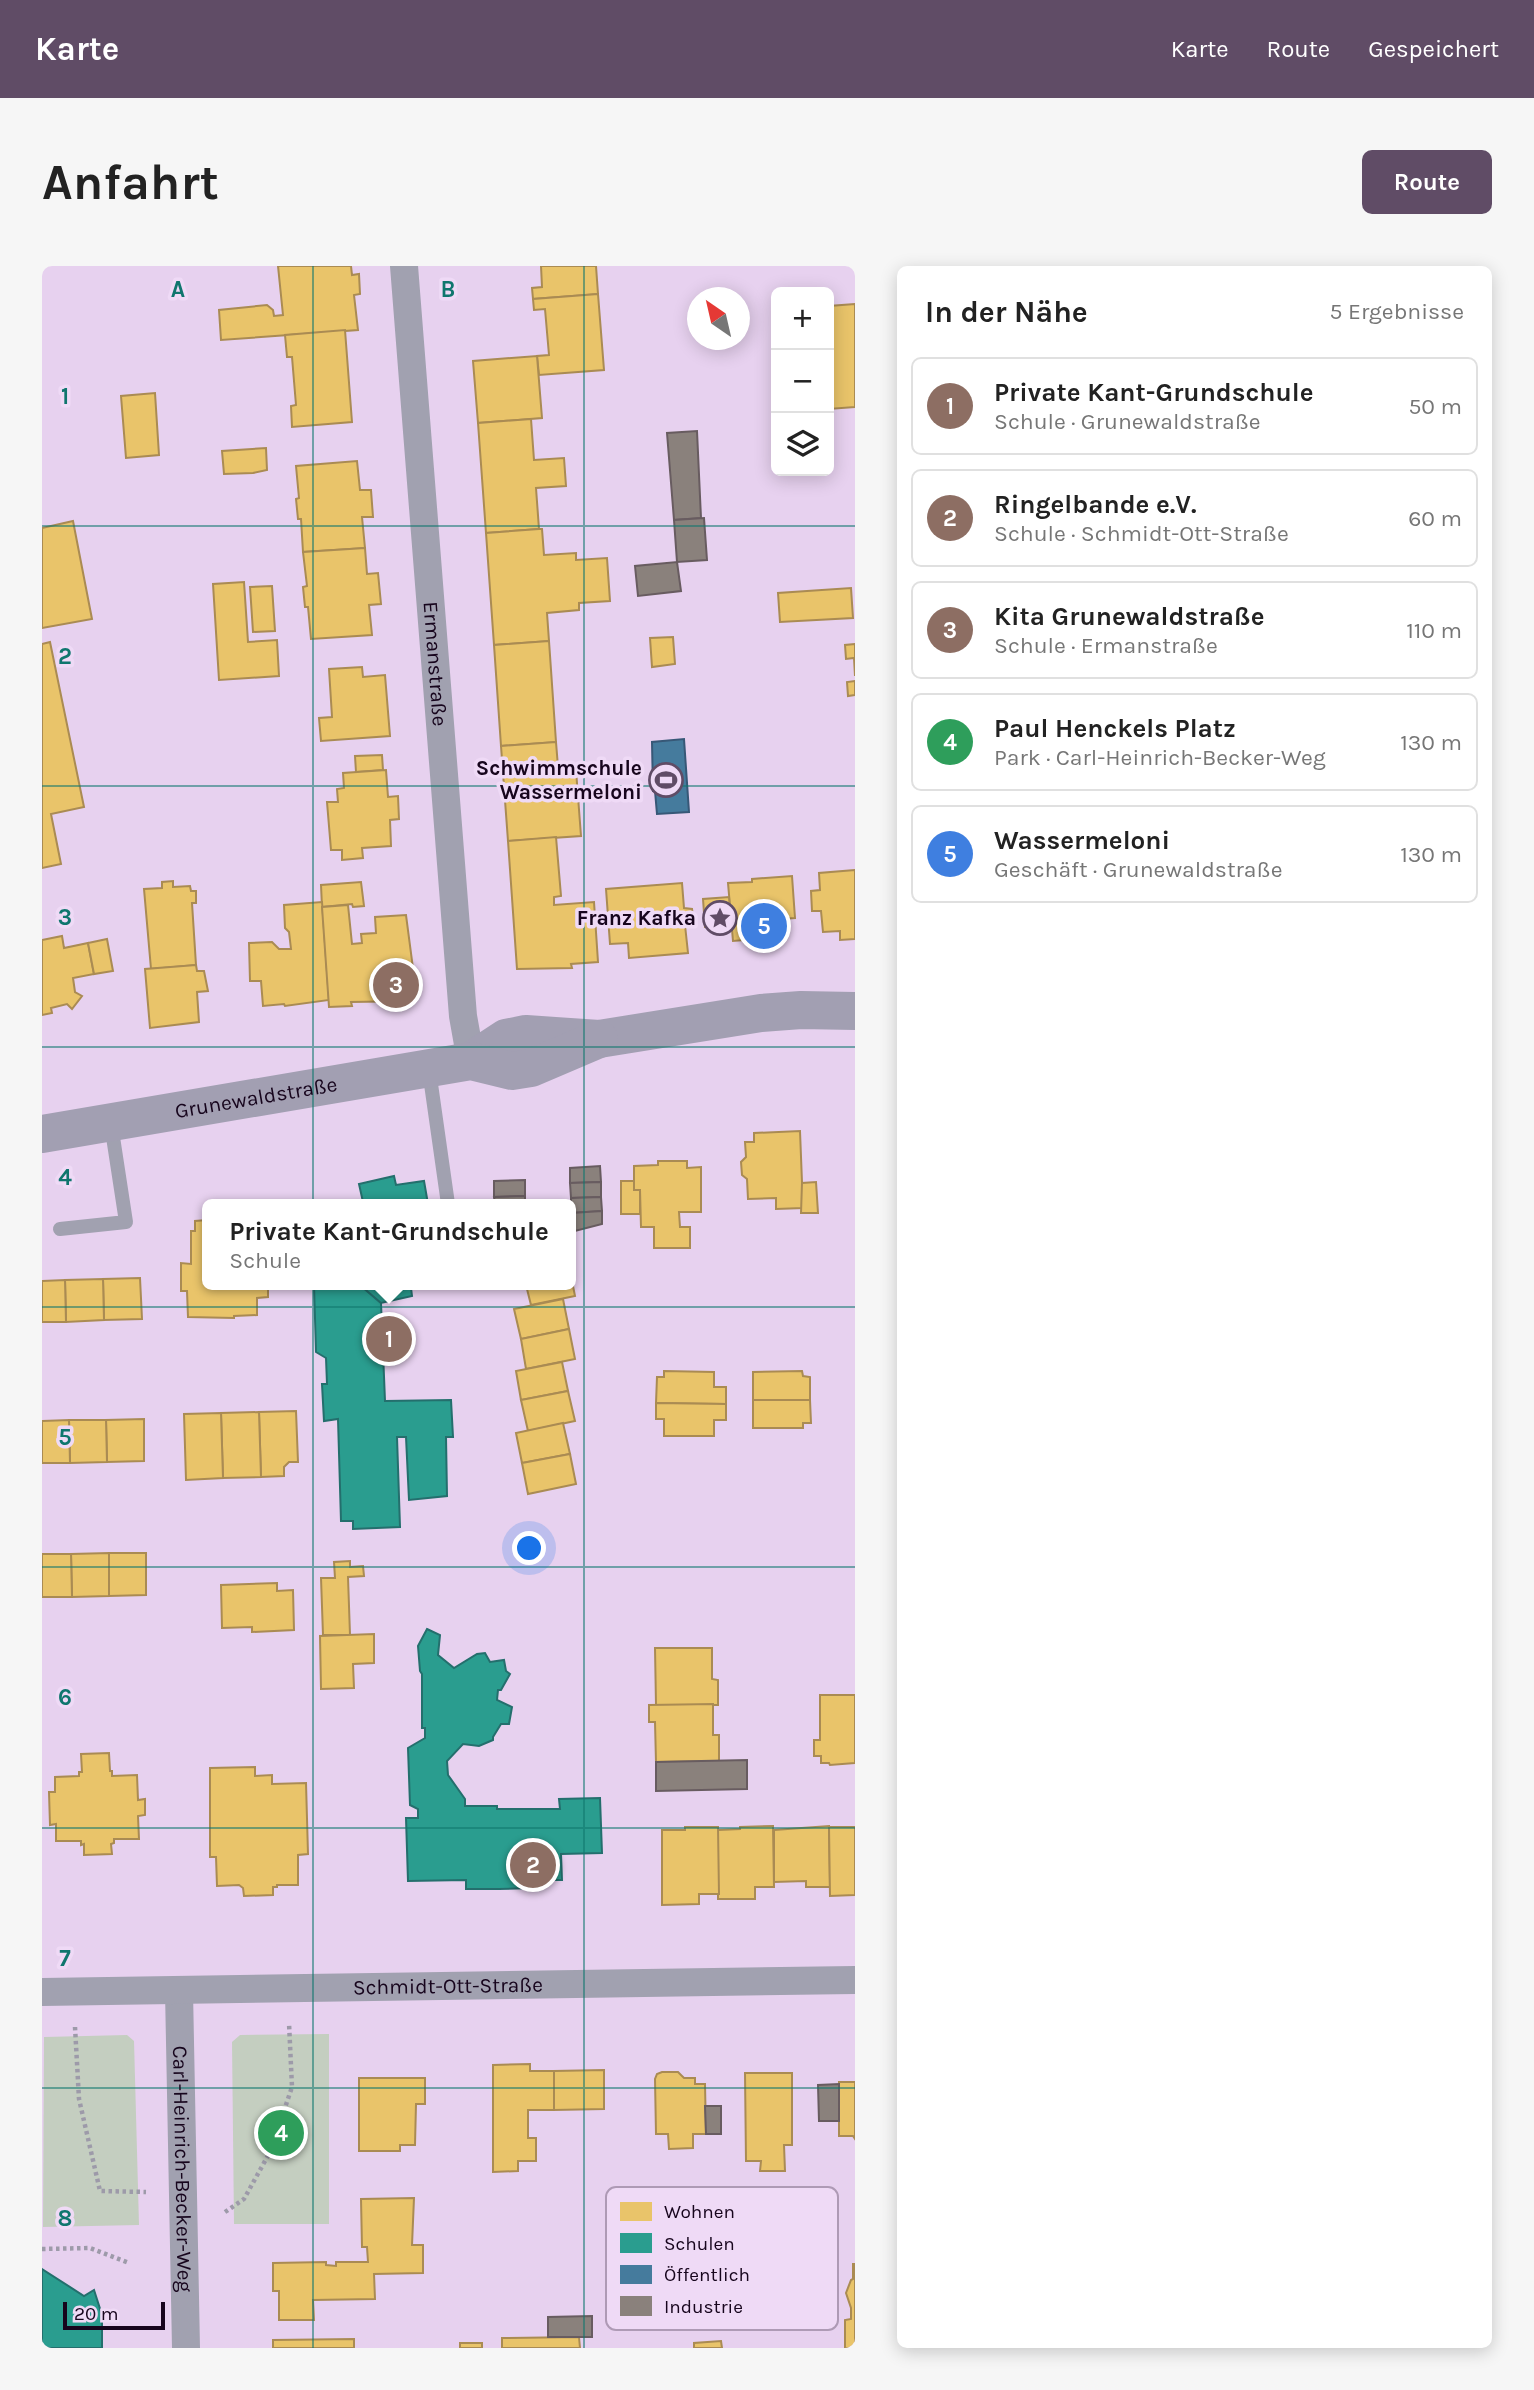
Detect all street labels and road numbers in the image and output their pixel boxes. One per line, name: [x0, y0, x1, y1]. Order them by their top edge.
street label: Ermanstraße: [418, 600, 452, 727]
street label: Grunewaldstraße: [173, 1072, 339, 1123]
street label: Schmidt-Ott-Straße: [353, 1973, 543, 1999]
street label: Carl-Heinrich-Becker-Weg: [168, 2045, 197, 2293]

